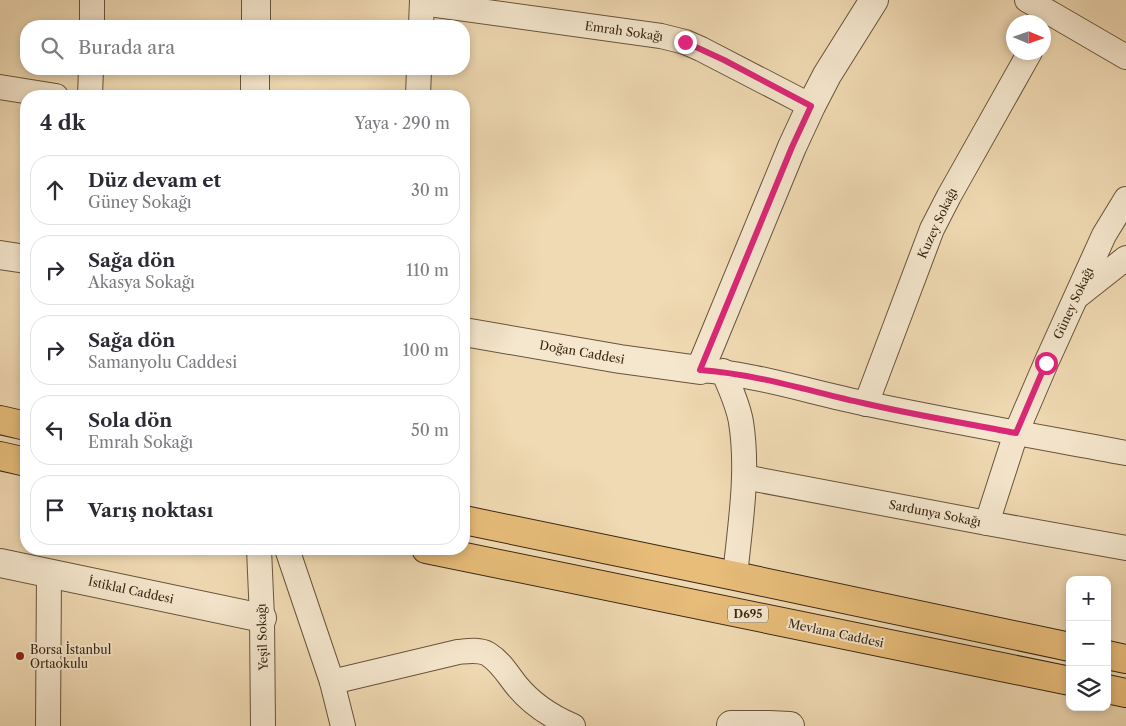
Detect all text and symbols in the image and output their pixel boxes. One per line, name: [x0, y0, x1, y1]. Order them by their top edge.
north arrow: [1006, 15, 1051, 60]
street label: Emrah Sokağı: [584, 18, 664, 44]
search box: [20, 20, 470, 75]
route end: [674, 31, 697, 54]
icon: search: [38, 34, 66, 62]
text: Burada ara: [78, 36, 175, 59]
text: 4 dk: [40, 110, 86, 135]
text: Yaya · 290 m: [355, 113, 450, 133]
text: Düz devam et: [88, 169, 221, 192]
icon: ahead: [41, 176, 69, 204]
text: 30 m: [411, 180, 449, 200]
street label: Kuzey Sokağı: [914, 185, 960, 261]
text: Güney Sokağı: [88, 192, 192, 212]
text: Sağa dön: [88, 249, 175, 272]
icon: right: [41, 256, 69, 284]
text: 110 m: [406, 260, 449, 280]
street label: Güney Sokağı: [1050, 264, 1096, 341]
text: Akasya Sokağı: [88, 272, 195, 292]
text: Sağa dön: [88, 329, 175, 352]
icon: right: [41, 336, 69, 364]
street label: Doğan Caddesi: [538, 337, 626, 367]
text: 100 m: [403, 340, 449, 360]
text: Samanyolu Caddesi: [88, 352, 237, 372]
route start: [1035, 352, 1058, 375]
text: Sola dön: [88, 409, 172, 432]
icon: left: [41, 416, 69, 444]
text: 50 m: [411, 420, 449, 440]
text: Emrah Sokağı: [88, 432, 193, 452]
icon: arrive: [41, 496, 69, 524]
street label: Sardunya Sokağı: [888, 497, 983, 529]
text: Varış noktası: [88, 499, 213, 522]
street label: İstiklal Caddesi: [87, 573, 176, 606]
map controls: [1066, 576, 1111, 711]
button: +: [1066, 576, 1111, 621]
street label: Yeşil Sokağı: [253, 603, 271, 672]
road number: D695: [728, 606, 768, 622]
street label: Mevlana Caddesi: [787, 616, 885, 651]
button: −: [1066, 621, 1111, 666]
place label: Borsa İstanbul Ortaokulu: [30, 641, 112, 671]
marker: Borsa İstanbul Ortaokulu: [14, 650, 26, 662]
button: layers: [1066, 666, 1111, 711]

